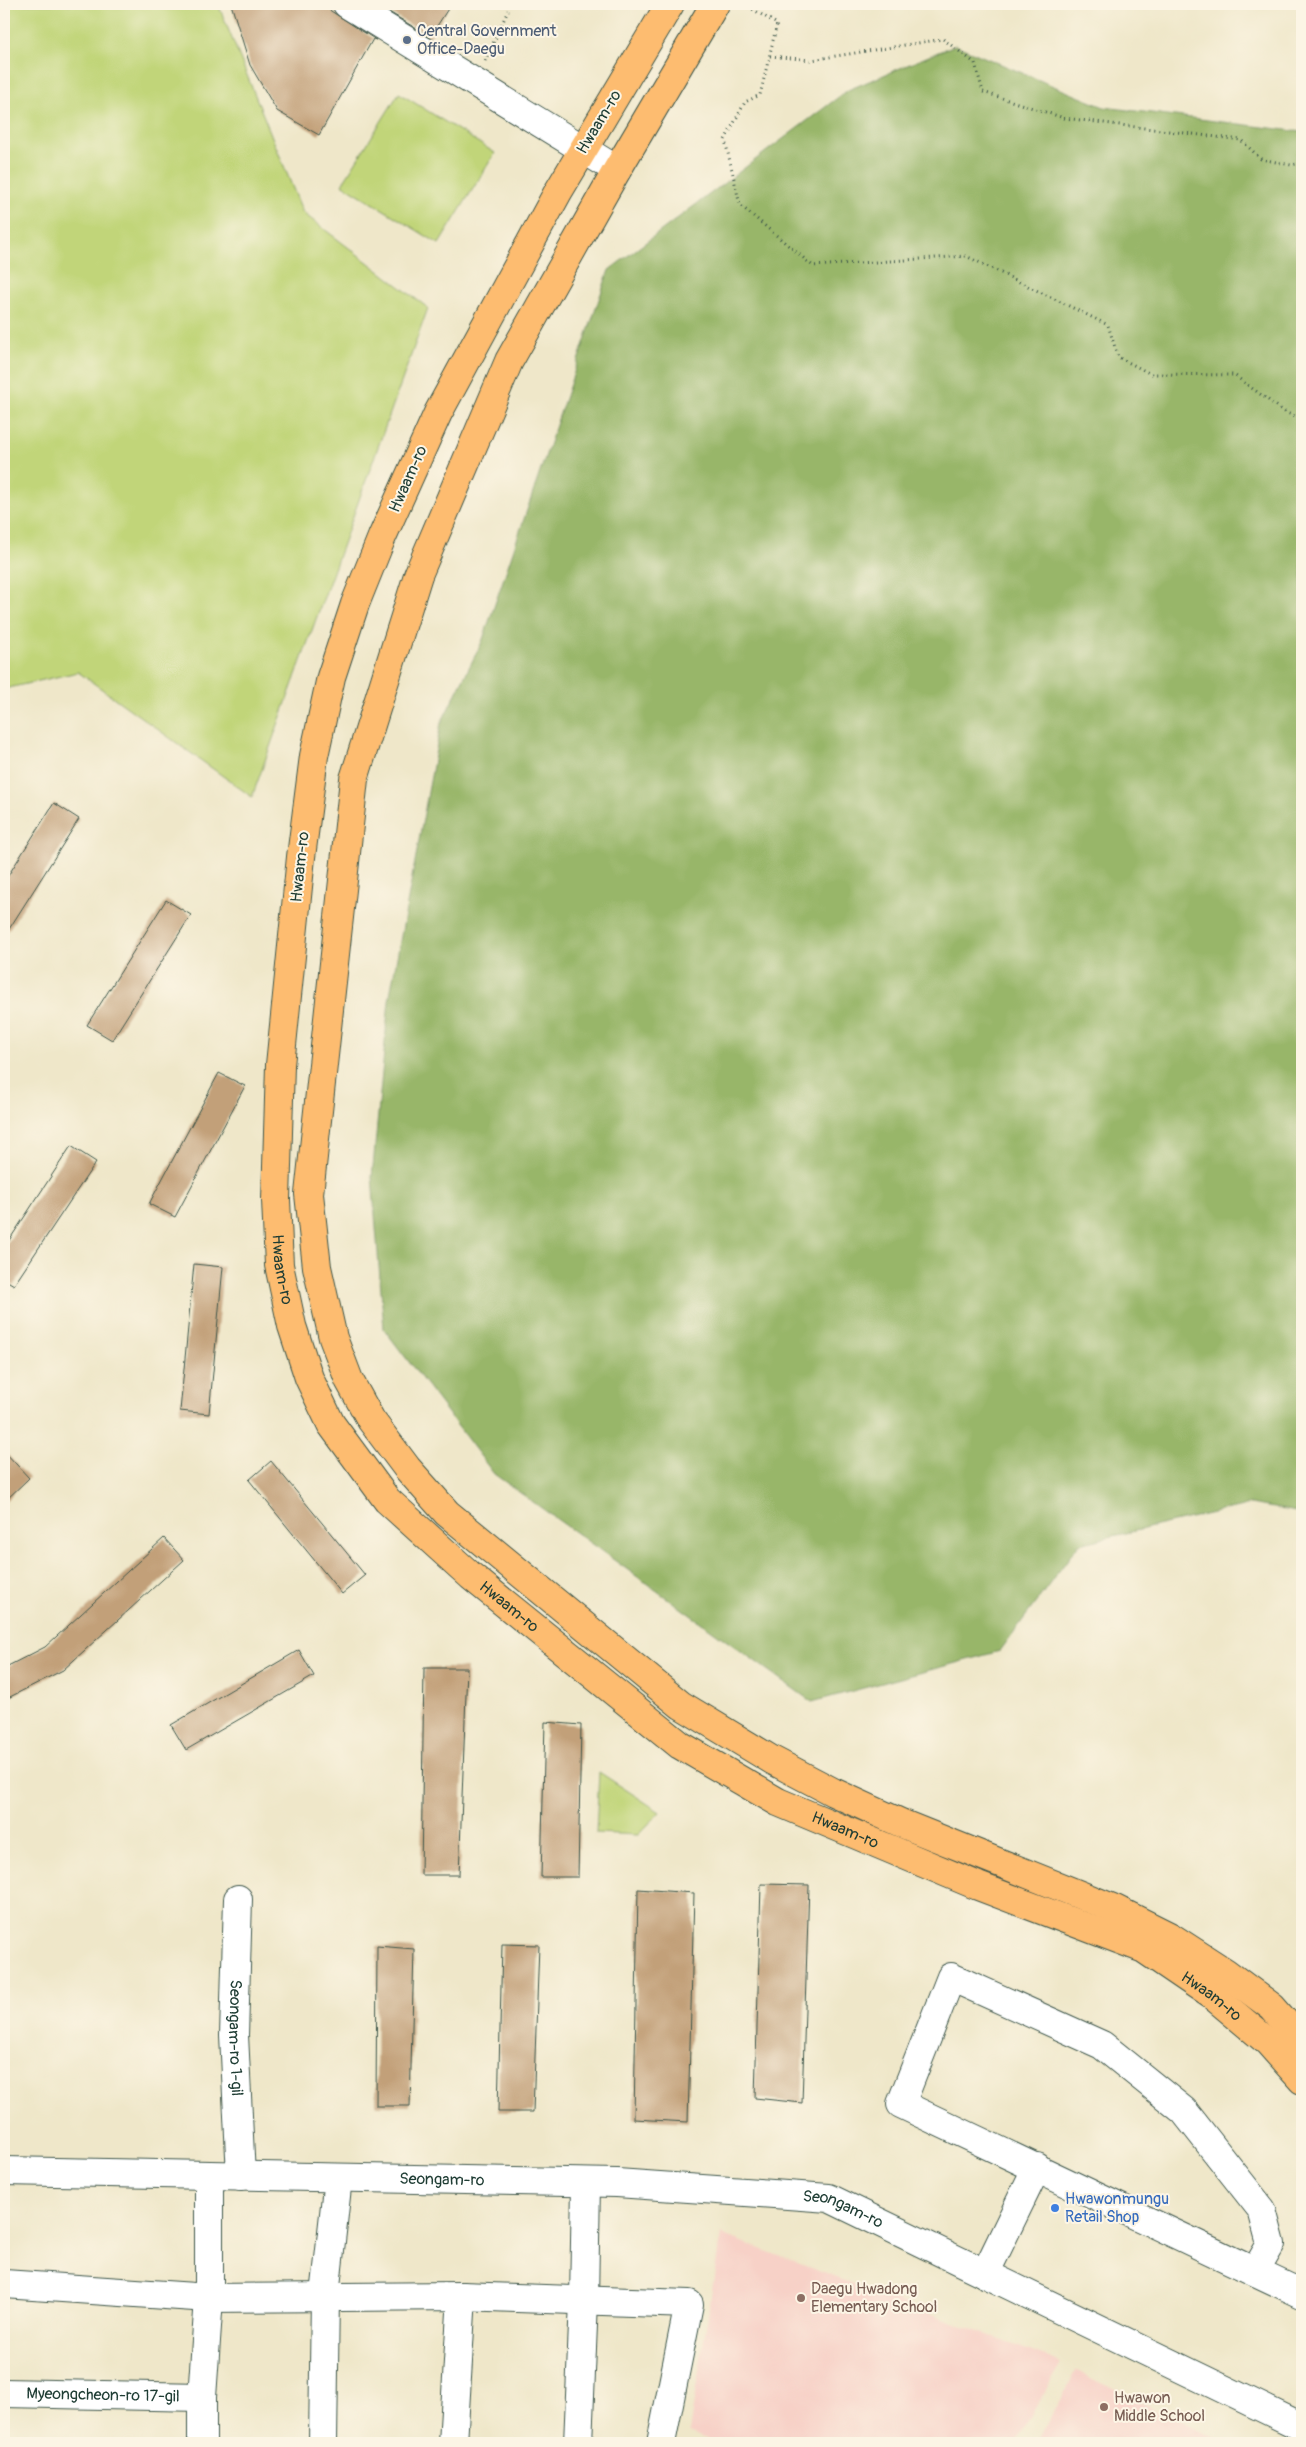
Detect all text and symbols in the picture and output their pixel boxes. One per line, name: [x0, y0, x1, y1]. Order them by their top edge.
place label: Central Government Office-Daegu: [417, 21, 557, 59]
marker: Central Government Office-Daegu: [401, 34, 413, 46]
street label: Hwaam-ro: [572, 86, 626, 158]
street label: Hwaam-ro: [384, 442, 432, 515]
street label: Hwaam-ro: [286, 830, 314, 903]
street label: Hwaam-ro: [268, 1234, 297, 1307]
street label: Hwaam-ro: [475, 1577, 543, 1637]
street label: Hwaam-ro: [809, 1807, 882, 1853]
street label: Hwaam-ro: [1177, 1967, 1246, 2026]
street label: Seongam-ro 1-gil: [224, 1979, 247, 2097]
street label: Seongam-ro: [399, 2169, 485, 2190]
street label: Seongam-ro: [802, 2186, 887, 2233]
place label: Hwawonmungu Retail Shop: [1065, 2189, 1169, 2227]
marker: Hwawonmungu Retail Shop: [1049, 2202, 1061, 2214]
place label: Daegu Hwadong Elementary School: [811, 2279, 937, 2317]
marker: Daegu Hwadong Elementary School: [795, 2292, 807, 2304]
street label: Myeongcheon-ro 17-gil: [26, 2383, 180, 2407]
place label: Hwawon Middle School: [1114, 2388, 1205, 2426]
marker: Hwawon Middle School: [1098, 2401, 1110, 2413]

